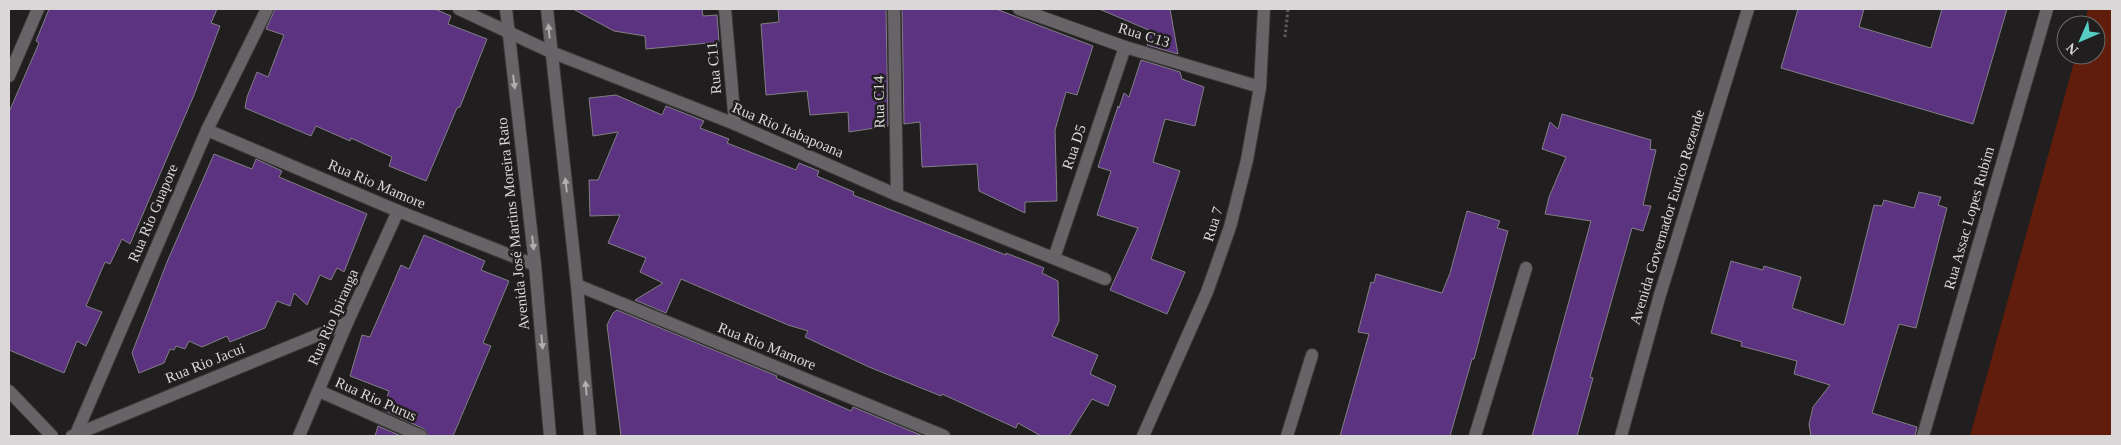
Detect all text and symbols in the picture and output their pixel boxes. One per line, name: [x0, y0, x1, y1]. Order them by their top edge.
north arrow: [2056, 15, 2106, 65]
street label: Rua C13: [1116, 20, 1172, 50]
one-way arrow: [544, 22, 552, 38]
text: N: [2063, 40, 2081, 58]
street label: Rua C11: [704, 41, 724, 95]
one-way arrow: [510, 74, 518, 90]
street label: Rua C14: [871, 75, 887, 129]
street label: Rua Rio Itabapoana: [730, 99, 846, 161]
street label: Avenida Governador Eurico Rezende: [1627, 107, 1708, 327]
street label: Avenida José Martins Moreira Rato: [494, 117, 532, 331]
street label: Rua D5: [1059, 123, 1089, 171]
street label: Rua Assac Lopes Rubim: [1941, 144, 1997, 291]
street label: Rua Rio Mamore: [326, 156, 428, 212]
street label: Rua Rio Guapore: [125, 161, 181, 264]
one-way arrow: [562, 176, 570, 192]
street label: Rua 7: [1200, 204, 1226, 243]
one-way arrow: [529, 235, 537, 251]
street label: Rua Rio Ipiranga: [305, 266, 361, 367]
street label: Rua Rio Mamore: [716, 319, 819, 373]
one-way arrow: [538, 334, 546, 350]
street label: Rua Rio Jacui: [163, 340, 247, 386]
street label: Rua Rio Purus: [333, 374, 419, 424]
one-way arrow: [582, 379, 590, 395]

